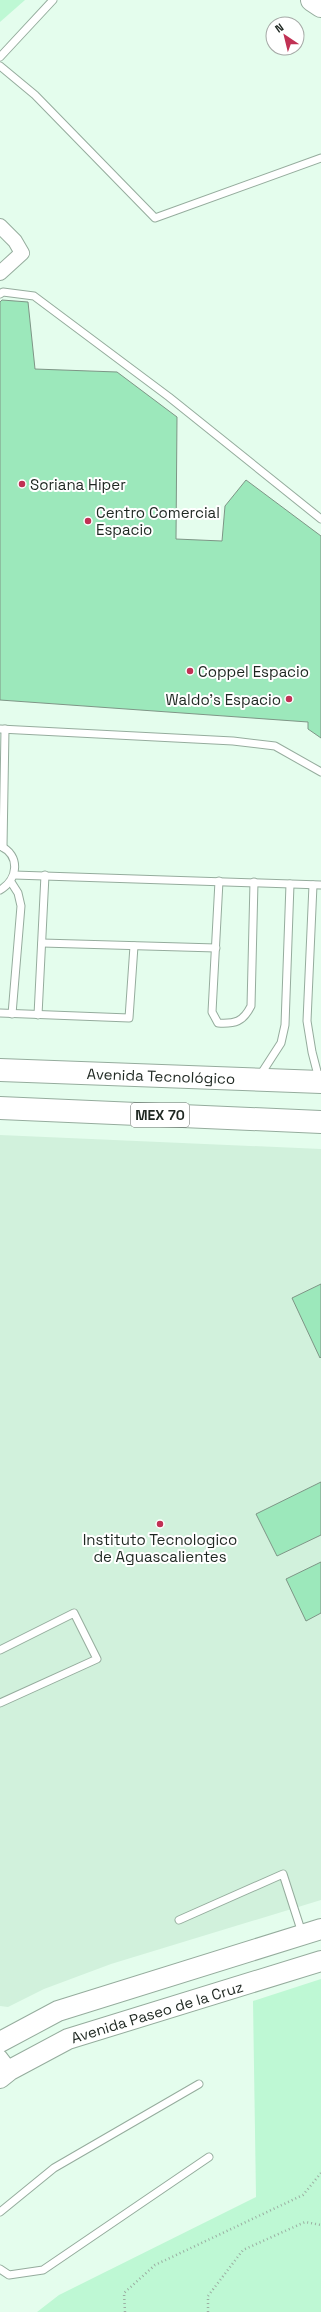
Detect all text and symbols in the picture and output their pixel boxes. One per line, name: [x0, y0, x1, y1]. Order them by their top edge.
north arrow: [265, 16, 305, 56]
text: N: [272, 20, 286, 36]
place label: Soriana Hiper: [30, 475, 126, 494]
marker: Soriana Hiper: [17, 479, 27, 489]
place label: Centro Comercial Espacio: [96, 503, 220, 539]
marker: Centro Comercial Espacio: [83, 516, 93, 526]
place label: Coppel Espacio: [198, 662, 309, 681]
marker: Coppel Espacio: [185, 666, 195, 676]
place label: Waldo’s Espacio: [165, 690, 281, 709]
marker: Waldo’s Espacio: [284, 694, 294, 704]
street label: Avenida Tecnológico: [86, 1064, 236, 1088]
road number: MEX 70: [131, 1103, 189, 1127]
marker: Instituto Tecnologico de Aguascalientes: [155, 1519, 165, 1529]
place label: Instituto Tecnologico de Aguascalientes: [83, 1530, 237, 1566]
street label: Avenida Paseo de la Cruz: [69, 1977, 245, 2047]

